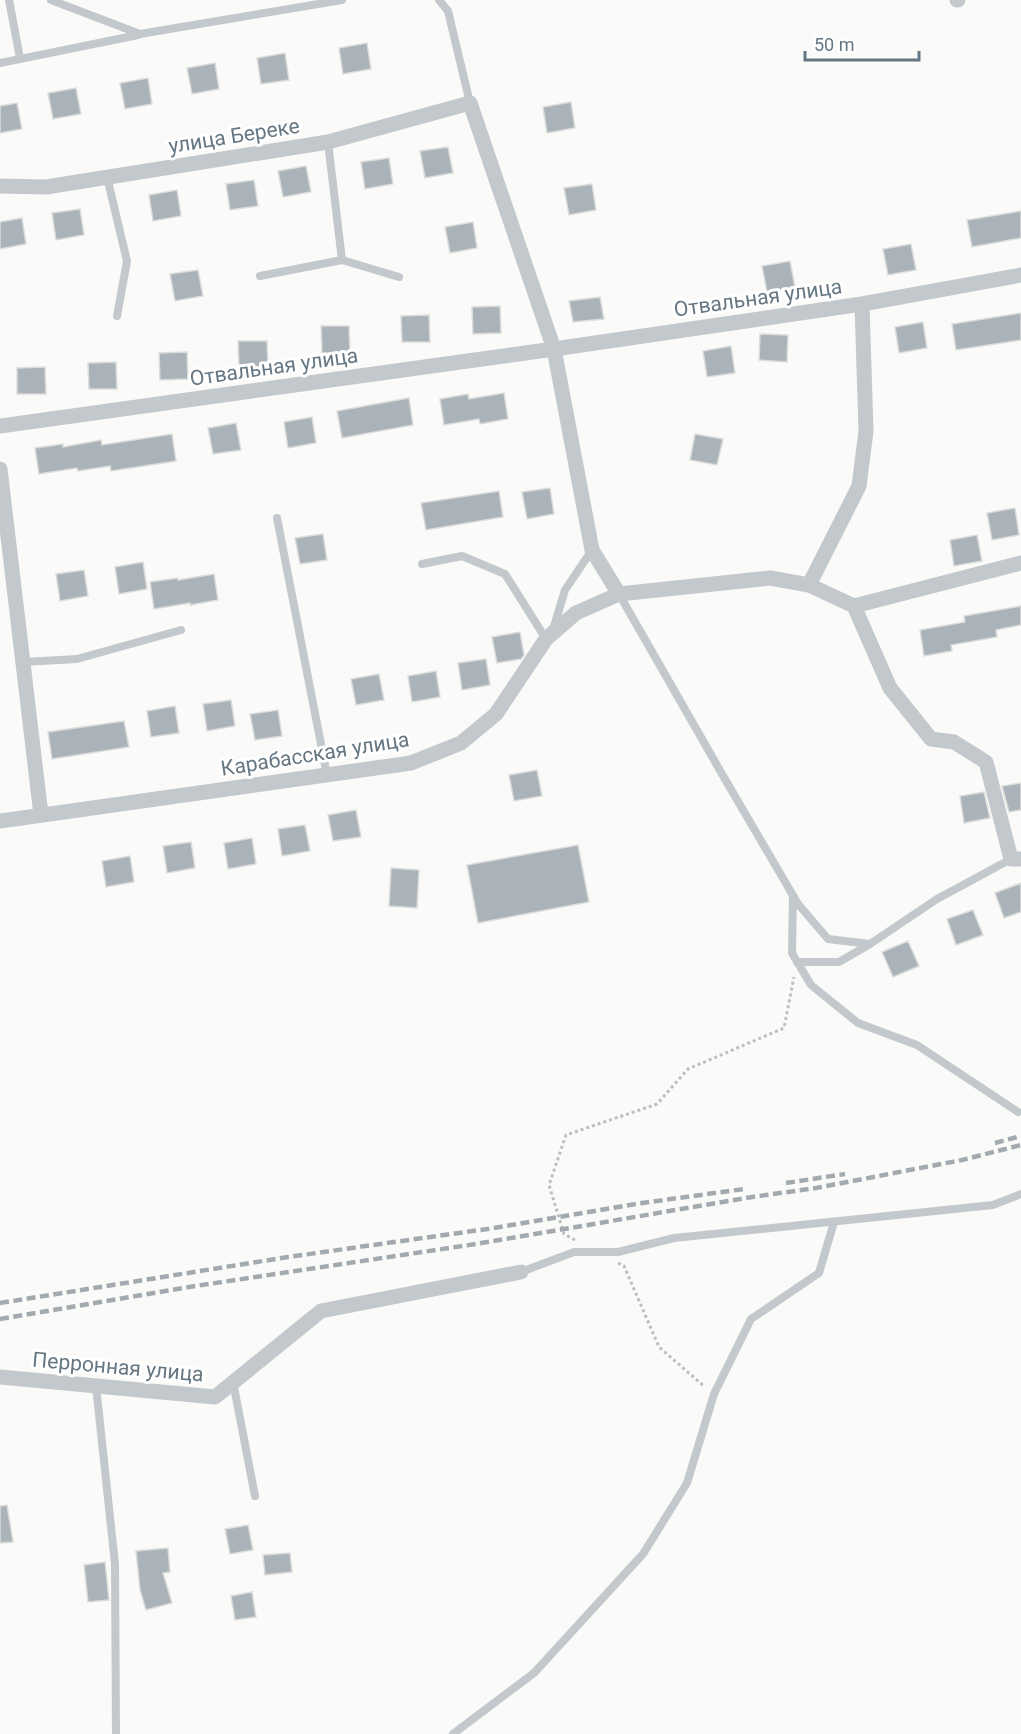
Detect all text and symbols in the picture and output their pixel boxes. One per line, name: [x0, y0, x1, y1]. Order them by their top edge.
scale bar: [805, 24, 919, 62]
text: 50 m: [814, 34, 854, 55]
street label: улица Береке: [167, 114, 301, 158]
street label: Отвальная улица: [672, 274, 844, 322]
street label: Отвальная улица: [188, 343, 360, 391]
street label: Карабасская улица: [219, 727, 411, 781]
street label: Перронная улица: [31, 1348, 205, 1386]

